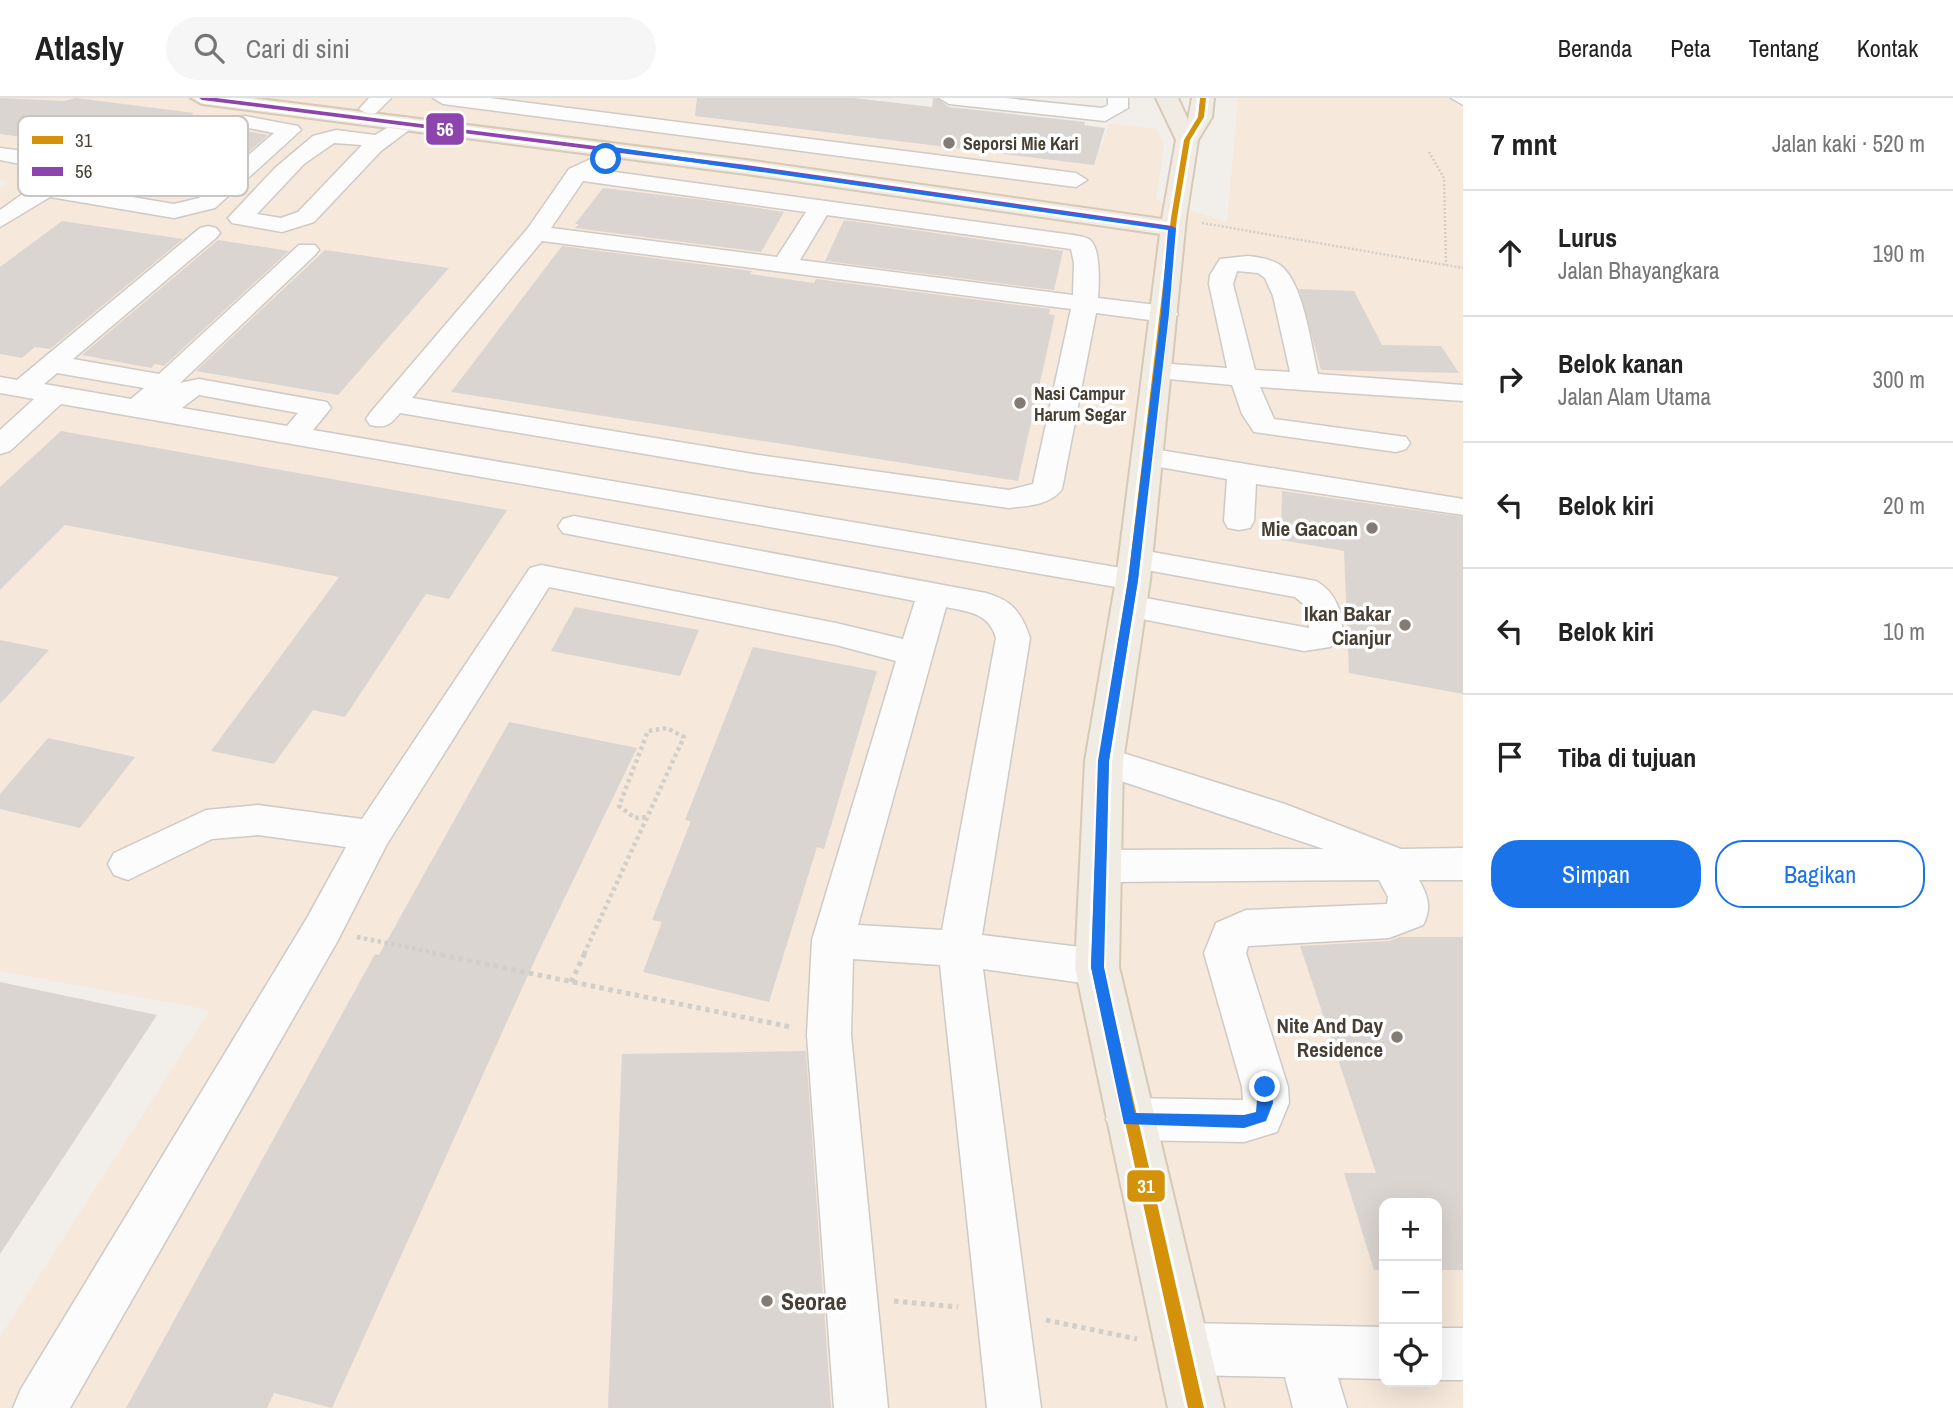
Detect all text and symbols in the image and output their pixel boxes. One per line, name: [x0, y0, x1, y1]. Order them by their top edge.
search box: [166, 17, 656, 80]
text: Atlasly: [35, 26, 124, 70]
icon: search: [190, 29, 228, 67]
text: Cari di sini: [246, 31, 350, 66]
text: Beranda: [1558, 32, 1632, 64]
text: Peta: [1670, 32, 1711, 64]
text: Tentang: [1749, 32, 1819, 64]
text: Kontak: [1857, 32, 1918, 64]
line badge: 56: [425, 112, 465, 146]
legend: [18, 116, 248, 196]
text: 56: [436, 116, 454, 142]
text: 7 mnt: [1491, 124, 1557, 164]
text: 31: [75, 127, 93, 153]
text: Jalan kaki · 520 m: [1772, 128, 1925, 159]
place label: Seporsi Mie Kari: [963, 131, 1079, 156]
marker: Seporsi Mie Kari: [941, 135, 957, 151]
route start: [590, 143, 621, 174]
text: 56: [75, 158, 92, 184]
text: Lurus: [1558, 220, 1617, 255]
icon: ahead: [1491, 234, 1529, 272]
text: 190 m: [1873, 238, 1925, 269]
text: Jalan Bhayangkara: [1558, 255, 1719, 286]
text: Belok kanan: [1558, 346, 1684, 381]
icon: right: [1491, 360, 1529, 398]
text: 300 m: [1873, 364, 1925, 395]
place label: Nasi Campur Harum Segar: [1034, 381, 1126, 427]
text: Jalan Alam Utama: [1558, 381, 1711, 412]
marker: Nasi Campur Harum Segar: [1012, 395, 1028, 411]
icon: left: [1491, 486, 1529, 524]
text: Belok kiri: [1558, 488, 1654, 523]
text: 20 m: [1883, 490, 1925, 521]
place label: Mie Gacoan: [1261, 514, 1358, 543]
marker: Mie Gacoan: [1364, 520, 1380, 536]
place label: Ikan Bakar Cianjur: [1304, 599, 1391, 652]
icon: left: [1491, 612, 1529, 650]
text: Belok kiri: [1558, 614, 1654, 649]
text: 10 m: [1883, 616, 1925, 647]
marker: Ikan Bakar Cianjur: [1397, 617, 1413, 633]
icon: arrive: [1491, 738, 1529, 776]
text: Tiba di tujuan: [1558, 740, 1696, 775]
button: Simpan: [1491, 840, 1701, 908]
button: Bagikan: [1715, 840, 1925, 908]
place label: Nite And Day Residence: [1276, 1011, 1383, 1064]
marker: Nite And Day Residence: [1389, 1029, 1405, 1045]
route end: [1249, 1071, 1280, 1102]
line badge: 31: [1126, 1169, 1166, 1203]
text: 31: [1137, 1173, 1155, 1199]
map controls: [1379, 1198, 1442, 1387]
button: +: [1379, 1198, 1442, 1261]
button: −: [1379, 1261, 1442, 1324]
place label: Seorae: [781, 1285, 847, 1317]
marker: Seorae: [759, 1293, 775, 1309]
button: locate: [1379, 1324, 1442, 1387]

